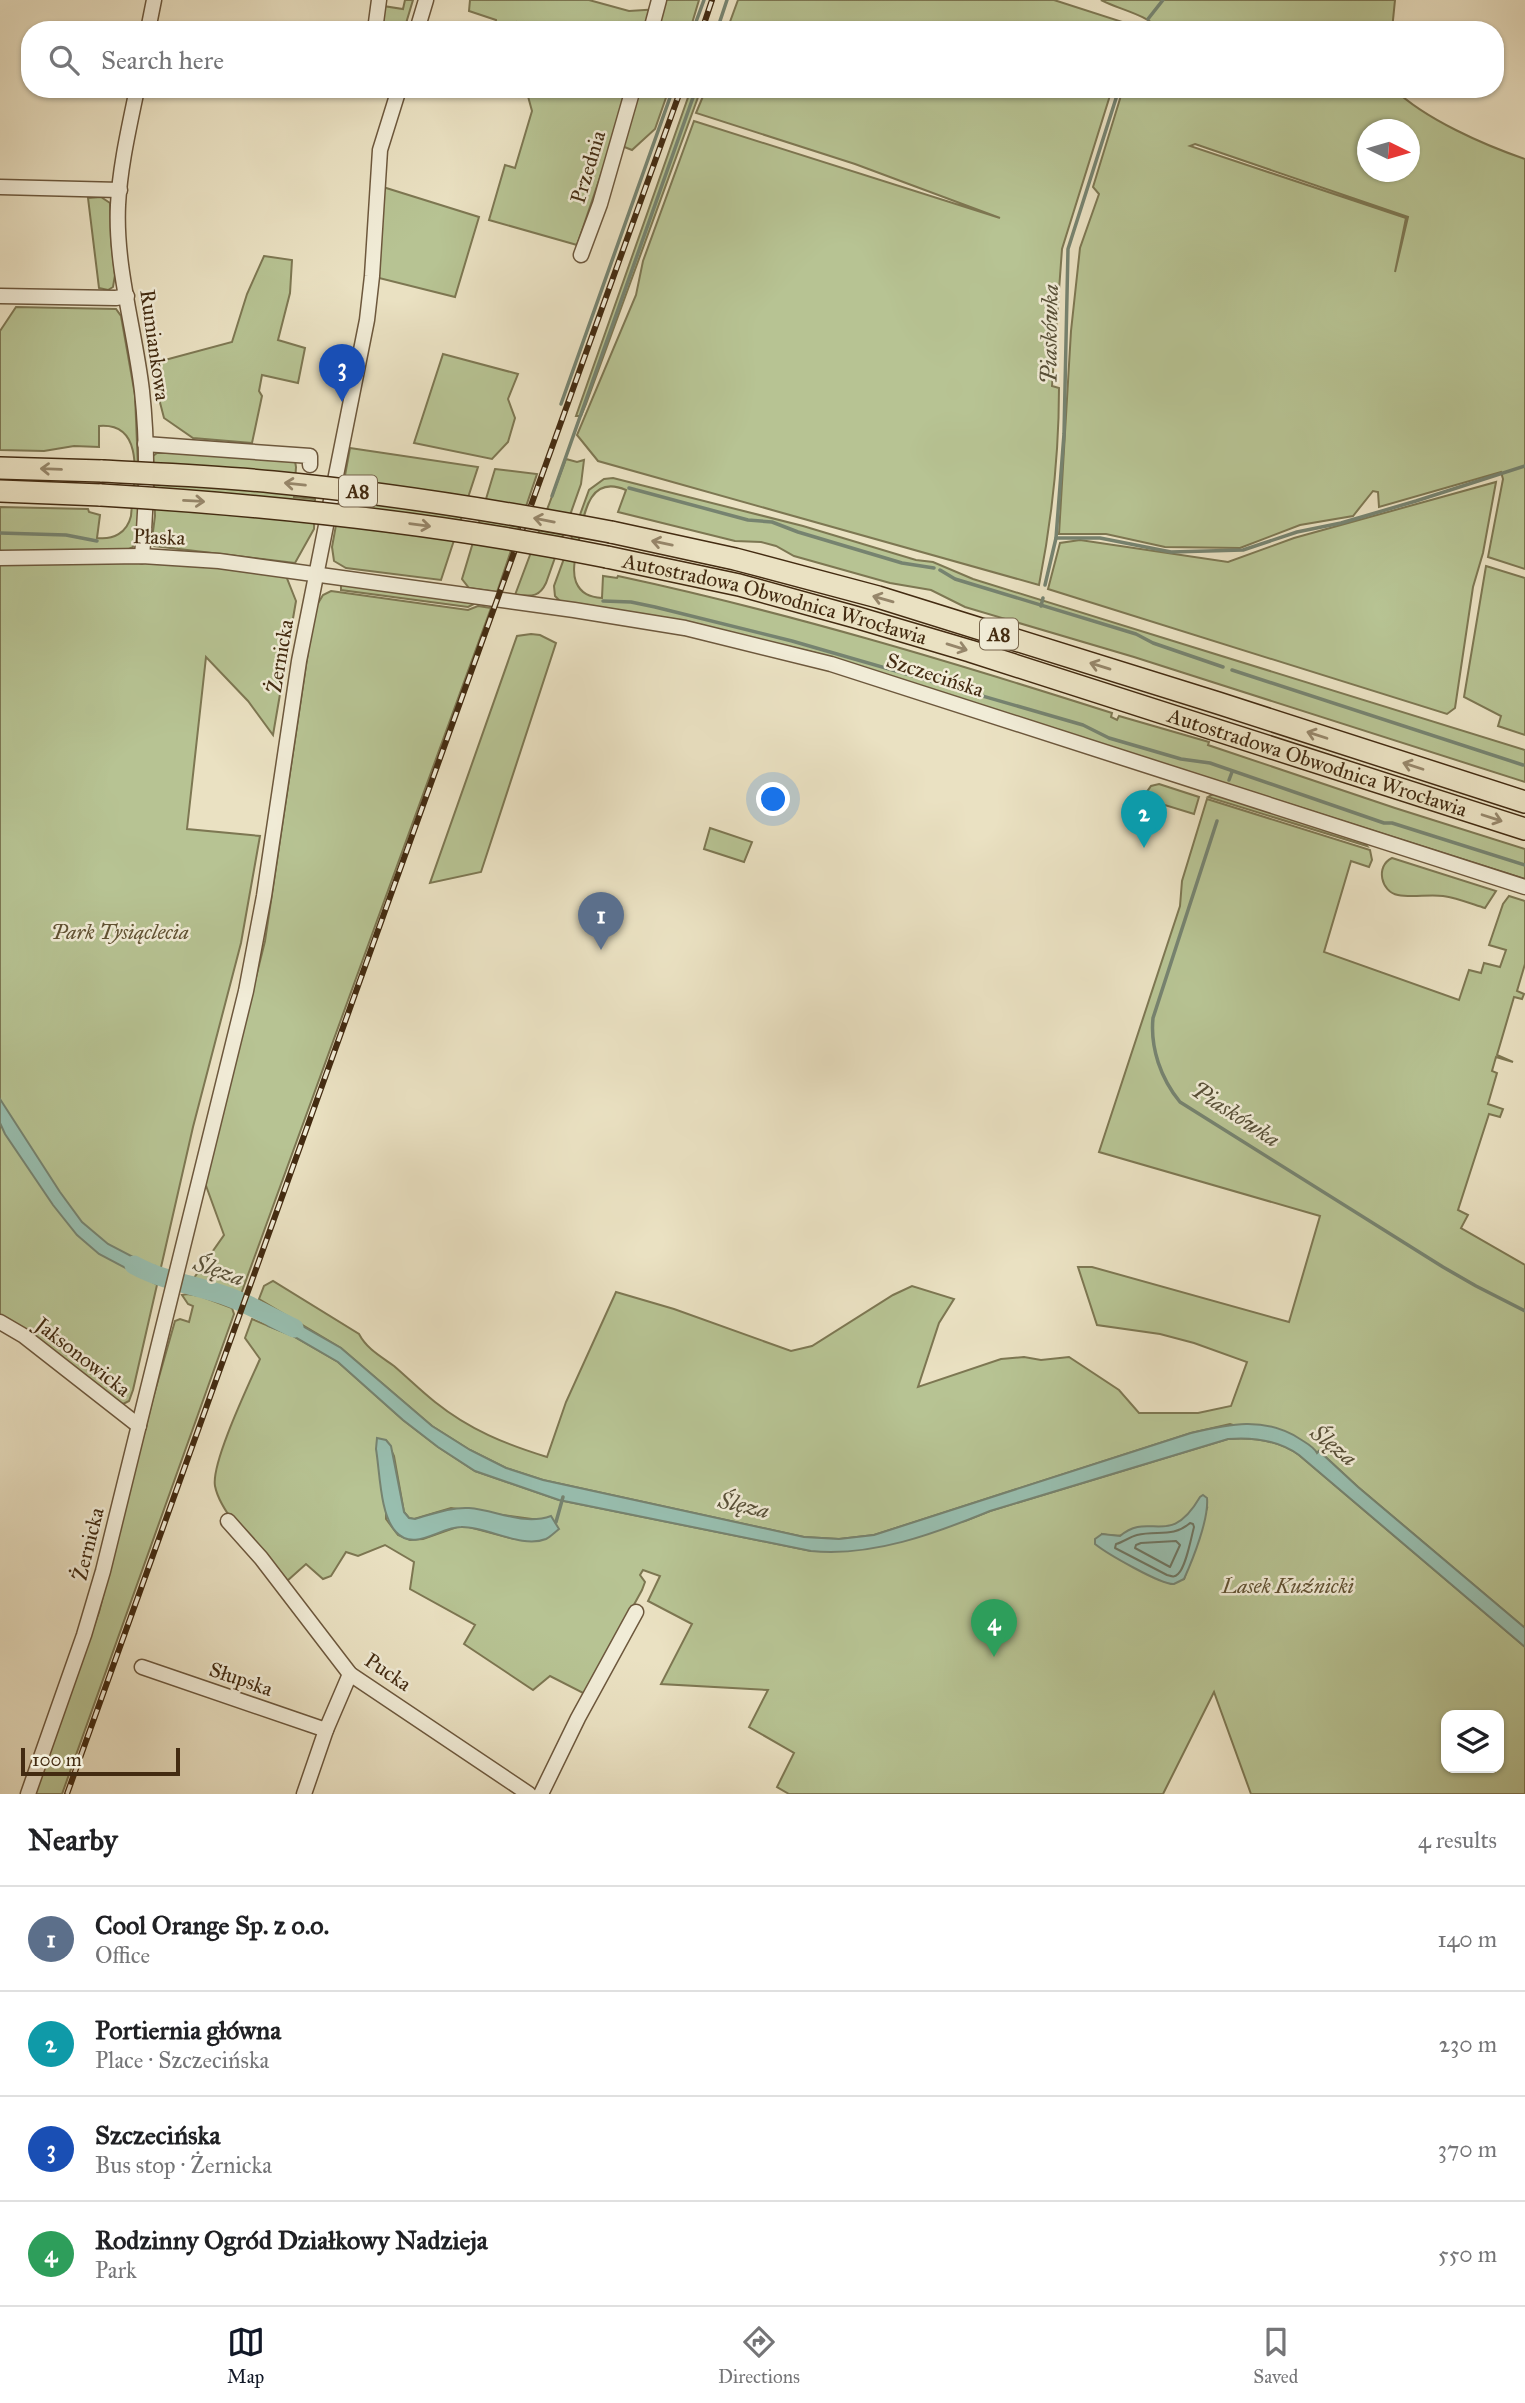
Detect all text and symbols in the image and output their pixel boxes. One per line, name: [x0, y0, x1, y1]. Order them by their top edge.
search box: [21, 21, 1504, 98]
icon: search: [45, 41, 83, 79]
text: Search here: [101, 44, 224, 76]
north arrow: [1357, 119, 1420, 182]
street label: Przednia: [565, 127, 611, 207]
water label: Piaskówka: [1034, 284, 1064, 384]
street label: Rumiankowa: [134, 288, 176, 402]
pin: 3: [319, 344, 365, 402]
one-way arrow: [40, 463, 63, 476]
road number: A8: [339, 476, 377, 506]
one-way arrow: [284, 477, 307, 490]
one-way arrow: [182, 494, 205, 507]
one-way arrow: [533, 512, 556, 526]
one-way arrow: [408, 518, 431, 531]
street label: Płaska: [132, 523, 186, 551]
one-way arrow: [651, 536, 674, 550]
street label: Autostradowa Obwodnica Wrocławia: [619, 547, 930, 651]
one-way arrow: [872, 591, 894, 604]
street label: Żernicka: [261, 617, 299, 695]
road number: A8: [980, 618, 1018, 650]
one-way arrow: [946, 642, 968, 655]
street label: Szczecińska: [883, 647, 987, 703]
one-way arrow: [1089, 658, 1111, 671]
street label: Autostradowa Obwodnica Wrocławia: [1163, 702, 1471, 823]
one-way arrow: [1306, 728, 1328, 740]
one-way arrow: [1403, 759, 1425, 771]
your location: [756, 782, 790, 816]
pin: 2: [1121, 790, 1167, 848]
one-way arrow: [1480, 813, 1502, 825]
pin: 1: [578, 892, 624, 950]
park label: Park Tysiąclecia: [51, 919, 189, 945]
water label: Piaskówka: [1186, 1075, 1286, 1153]
water label: Ślęza: [189, 1247, 248, 1292]
street label: Jaksonowicka: [29, 1310, 136, 1402]
water label: Ślęza: [1304, 1417, 1364, 1472]
water label: Ślęza: [715, 1484, 773, 1524]
street label: Żernicka: [66, 1505, 110, 1583]
park label: Lasek Kuźnicki: [1221, 1573, 1354, 1599]
pin: 4: [971, 1599, 1017, 1657]
street label: Pucka: [360, 1647, 416, 1697]
street label: Słupska: [206, 1656, 276, 1702]
map controls: [1441, 1710, 1504, 1773]
button: layers: [1441, 1710, 1504, 1773]
scale bar: [21, 1745, 180, 1777]
text: 100 m: [32, 1748, 82, 1771]
text: Nearby: [28, 1822, 118, 1858]
text: 4 results: [1418, 1826, 1497, 1854]
text: Cool Orange Sp. z o.o.: [95, 1909, 329, 1941]
text: 1: [46, 1925, 56, 1953]
text: 140 m: [1437, 1925, 1497, 1953]
text: Office: [95, 1941, 150, 1969]
text: Portiernia główna: [95, 2014, 281, 2046]
text: 2: [45, 2030, 57, 2058]
text: 230 m: [1439, 2030, 1497, 2058]
text: Place · Szczecińska: [95, 2046, 269, 2074]
text: Szczecińska: [95, 2119, 220, 2151]
text: 3: [46, 2135, 56, 2163]
text: 370 m: [1438, 2135, 1497, 2163]
text: Bus stop · Żernicka: [95, 2151, 272, 2179]
text: Rodzinny Ogród Działkowy Nadzieja: [95, 2224, 488, 2256]
text: 4: [45, 2240, 57, 2268]
text: 550 m: [1438, 2240, 1497, 2268]
text: Park: [95, 2256, 137, 2284]
tab: Map: [227, 2323, 265, 2388]
tab: Directions: [718, 2323, 800, 2388]
tab: Saved: [1253, 2323, 1298, 2388]

